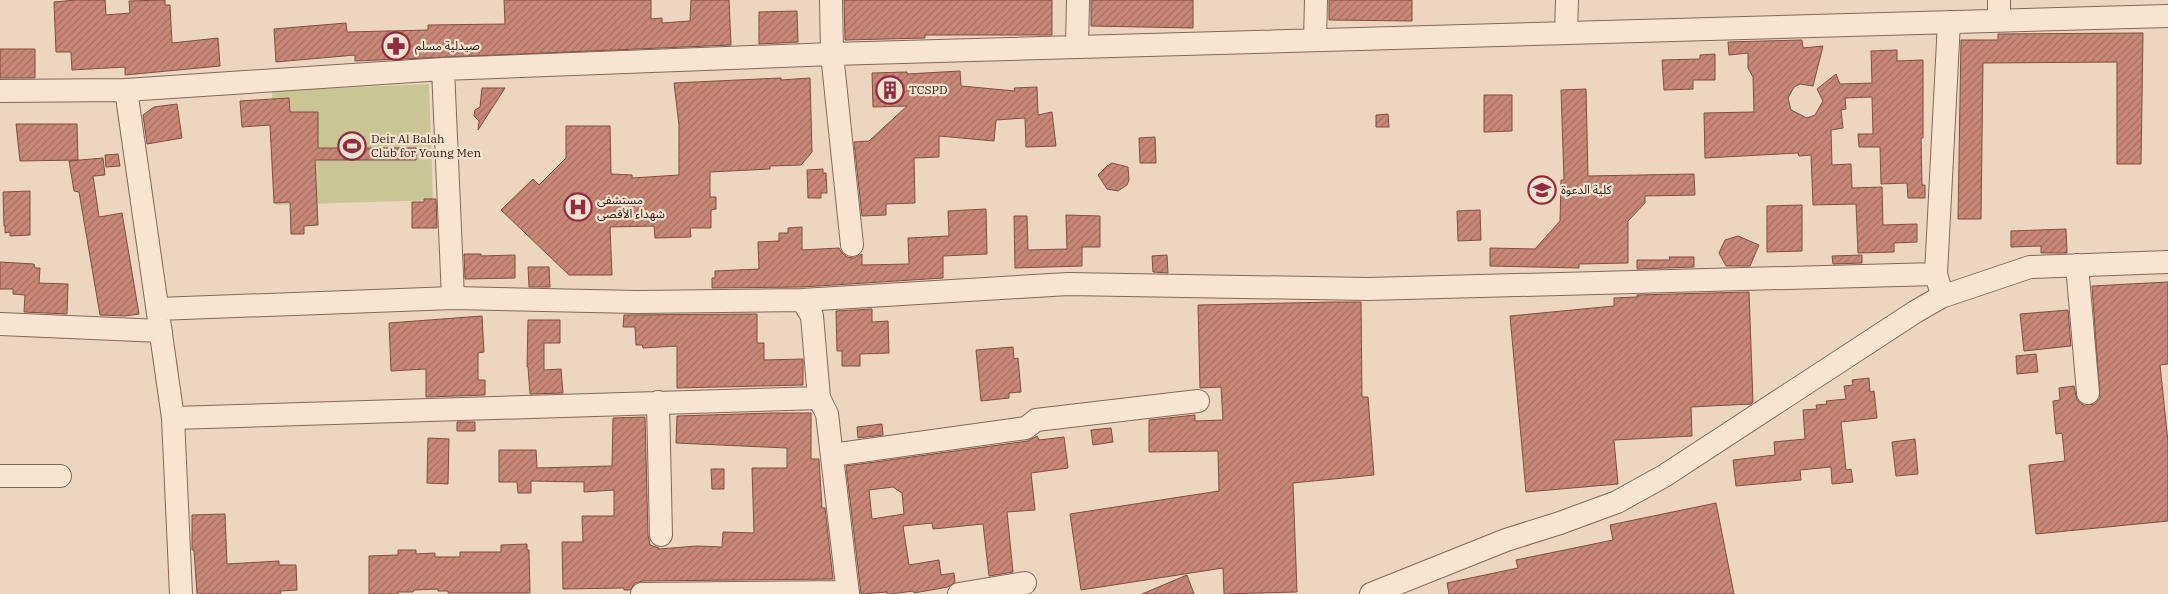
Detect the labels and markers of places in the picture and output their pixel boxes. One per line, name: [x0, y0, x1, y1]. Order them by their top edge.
pharmacy icon: صيدلية مسلم: [381, 31, 411, 61]
place label: صيدلية مسلم: [415, 38, 480, 55]
building icon: TCSPD: [875, 75, 905, 105]
place label: TCSPD: [909, 82, 948, 97]
sports icon: Deir Al Balah Club for Young Men: [337, 131, 367, 161]
place label: Deir Al Balah Club for Young Men: [371, 131, 482, 160]
school or university icon: كلية الدعوة: [1527, 175, 1557, 205]
place label: كلية الدعوة: [1561, 182, 1613, 197]
hospital icon: مستشفى شهداء الأقصى: [563, 192, 593, 222]
place label: مستشفى شهداء الأقصى: [597, 192, 665, 221]

